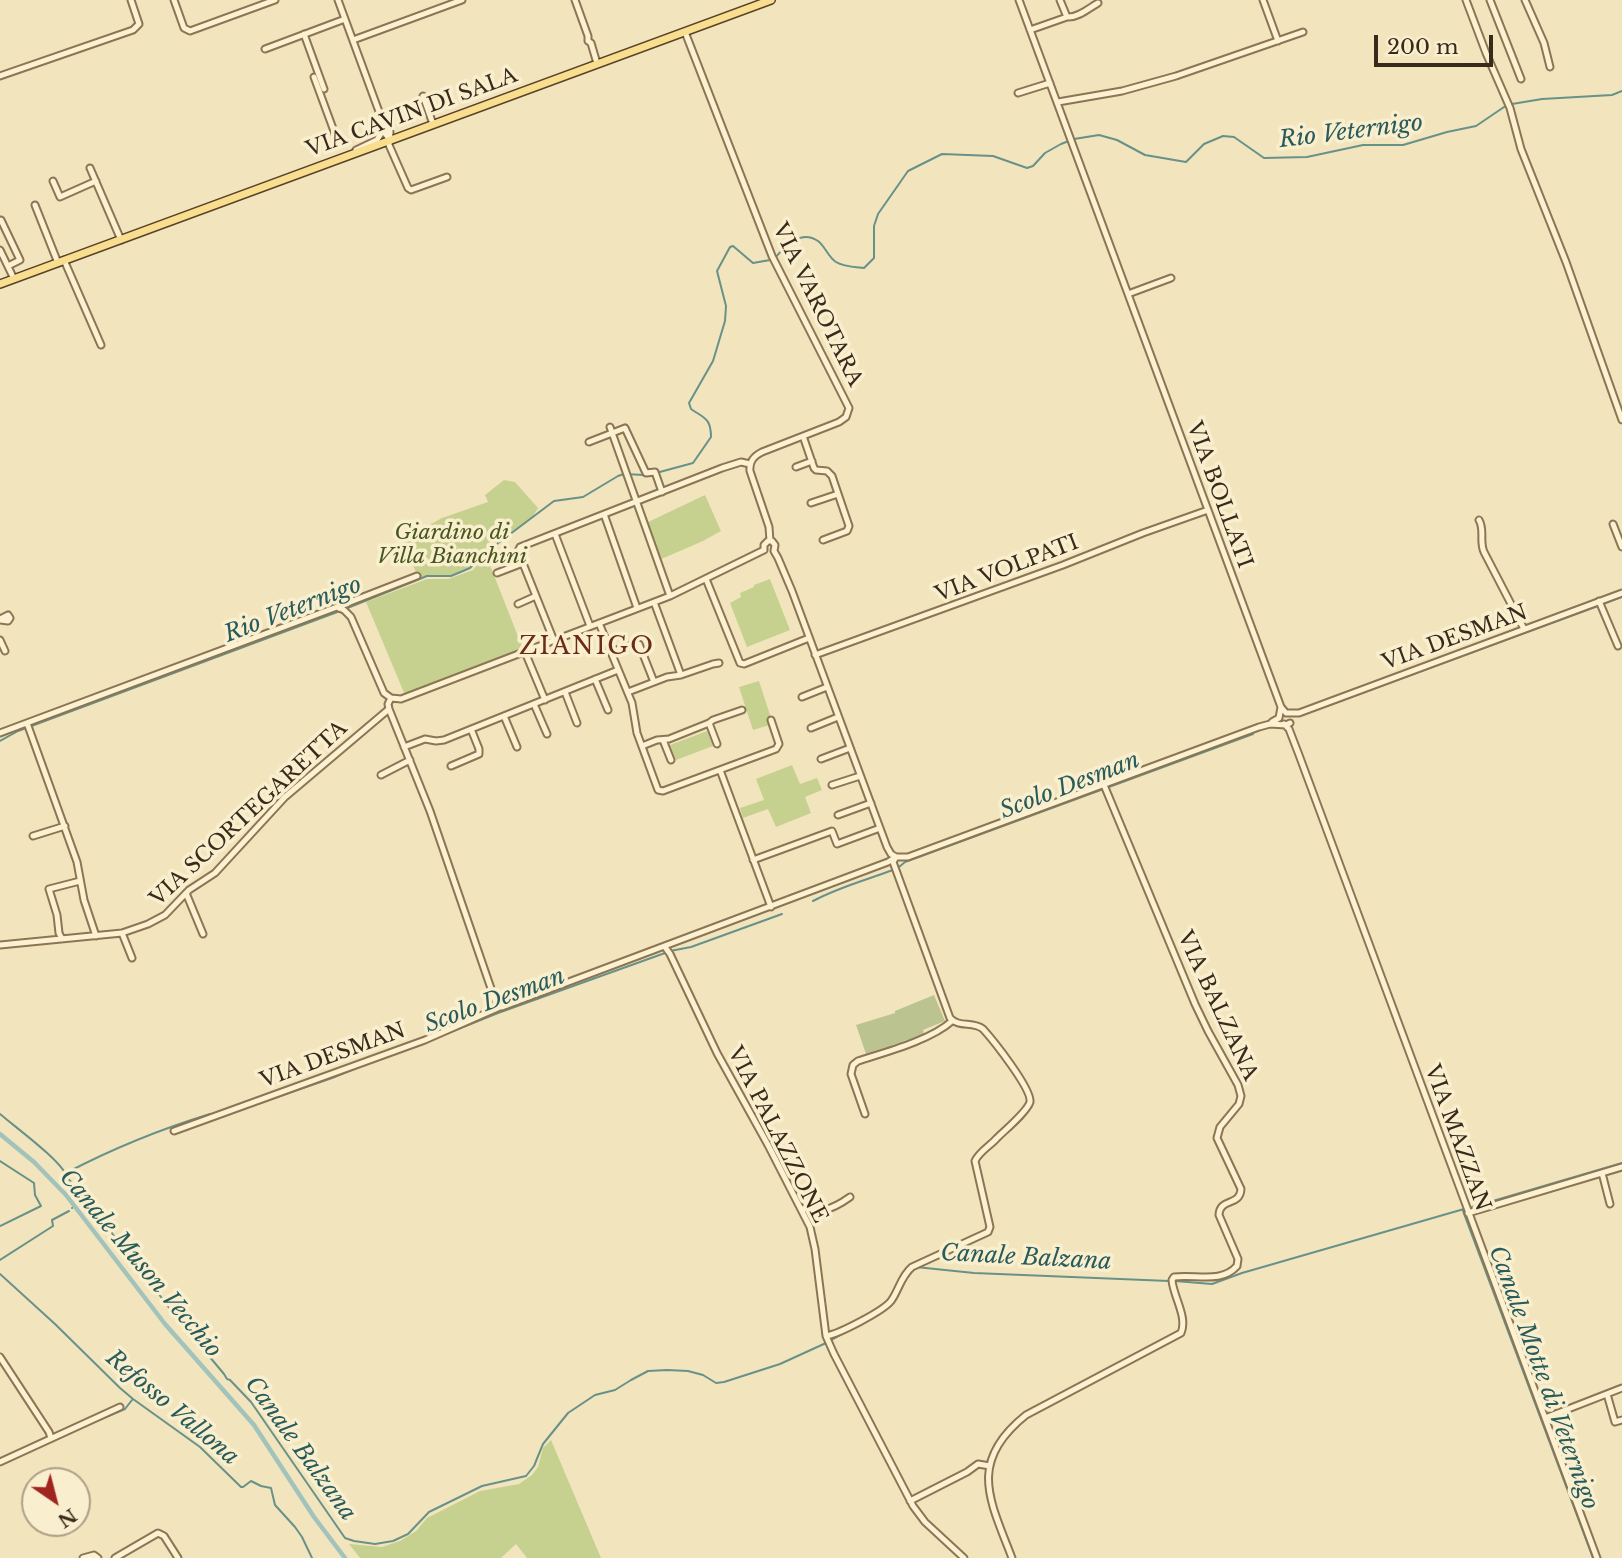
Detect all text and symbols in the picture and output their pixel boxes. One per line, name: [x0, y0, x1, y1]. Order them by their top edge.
scale bar: [1377, 21, 1496, 65]
text: 200 m: [1387, 34, 1458, 60]
street label: VIA CAVIN DI SALA: [303, 63, 521, 163]
water label: Rio Veternigo: [1277, 109, 1425, 155]
street label: VIA VAROTARA: [767, 219, 867, 391]
street label: VIA BOLLATI: [1181, 418, 1257, 572]
park label: Giardino di Villa Bianchini: [377, 520, 527, 570]
street label: VIA VOLPATI: [932, 530, 1082, 608]
water label: Rio Veternigo: [221, 571, 365, 649]
street label: VIA DESMAN: [1379, 600, 1531, 676]
district label: ZIANIGO: [520, 633, 654, 661]
street label: VIA SCORTEGARETTA: [145, 716, 353, 912]
water label: Scolo Desman: [996, 747, 1144, 825]
street label: VIA BALZANA: [1171, 927, 1263, 1085]
water label: Scolo Desman: [421, 963, 569, 1039]
street label: VIA DESMAN: [257, 1018, 409, 1094]
street label: VIA PALAZZONE: [722, 1043, 832, 1227]
street label: VIA MAZZAN: [1419, 1061, 1495, 1215]
water label: Canale Muson Vecchio: [53, 1164, 227, 1364]
water label: Canale Balzana: [940, 1240, 1112, 1276]
water label: Canale Motte di Veternigo: [1482, 1242, 1604, 1514]
water label: Refosso Vallona: [100, 1345, 244, 1471]
water label: Canale Balzana: [239, 1372, 361, 1526]
north arrow: [21, 1467, 91, 1537]
text: N: [53, 1503, 81, 1533]

